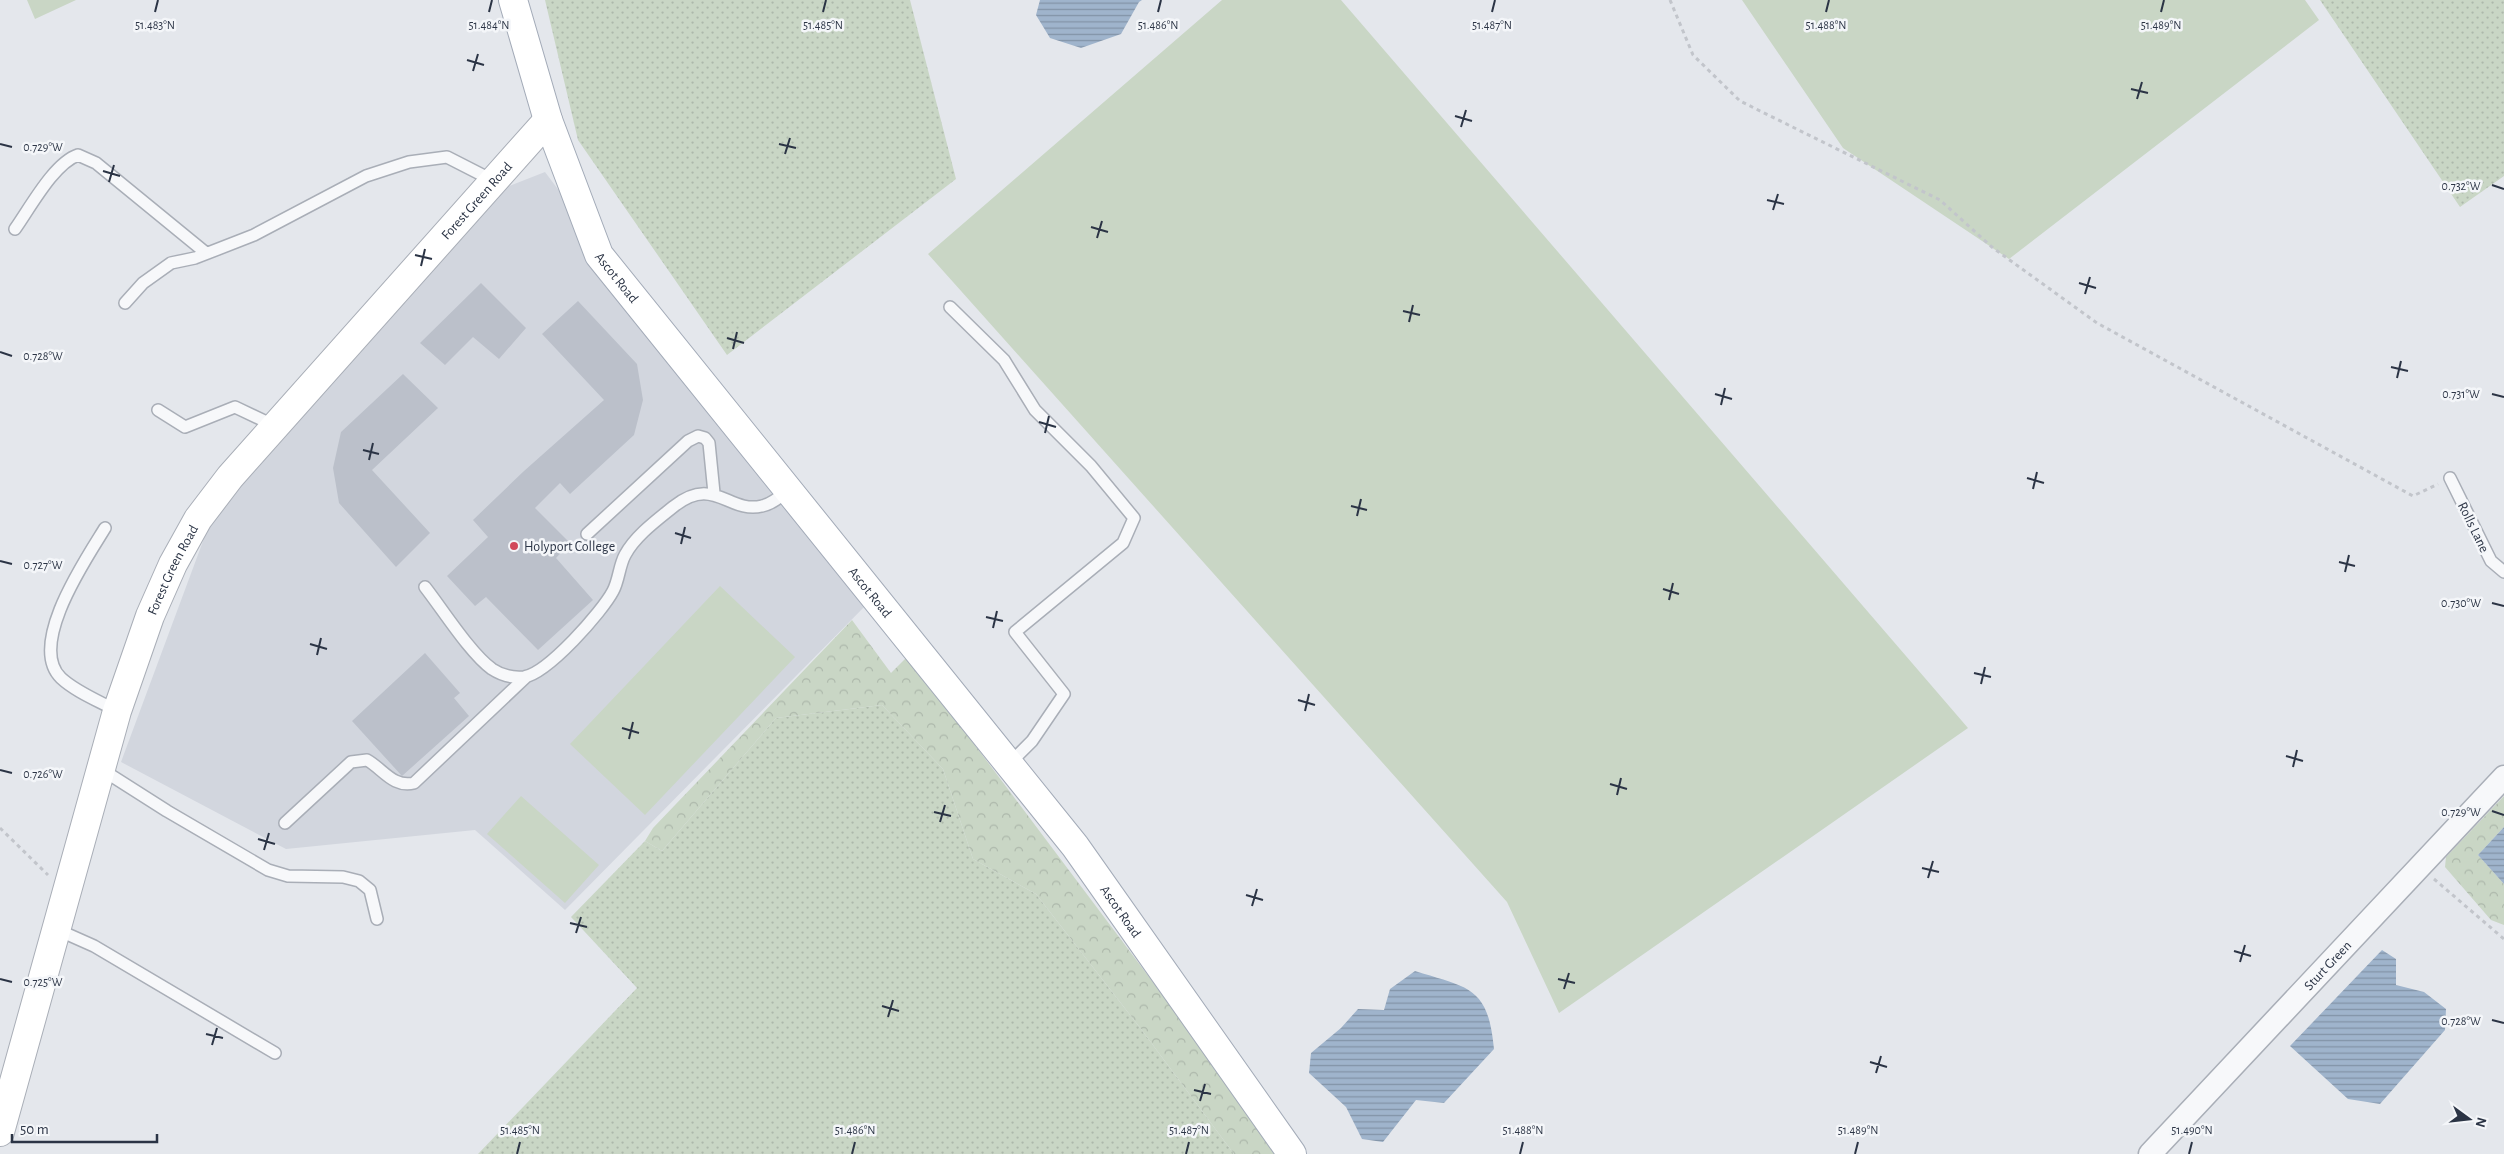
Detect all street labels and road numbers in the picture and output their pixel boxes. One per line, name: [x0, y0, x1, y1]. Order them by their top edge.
street label: Forest Green Road: [439, 160, 515, 242]
street label: Ascot Road: [592, 250, 641, 306]
street label: Rolls Lane: [2455, 500, 2491, 555]
street label: Forest Green Road: [145, 523, 201, 617]
street label: Ascot Road: [845, 565, 894, 620]
street label: Ascot Road: [1097, 883, 1143, 940]
street label: Sturt Green: [2302, 938, 2354, 993]

